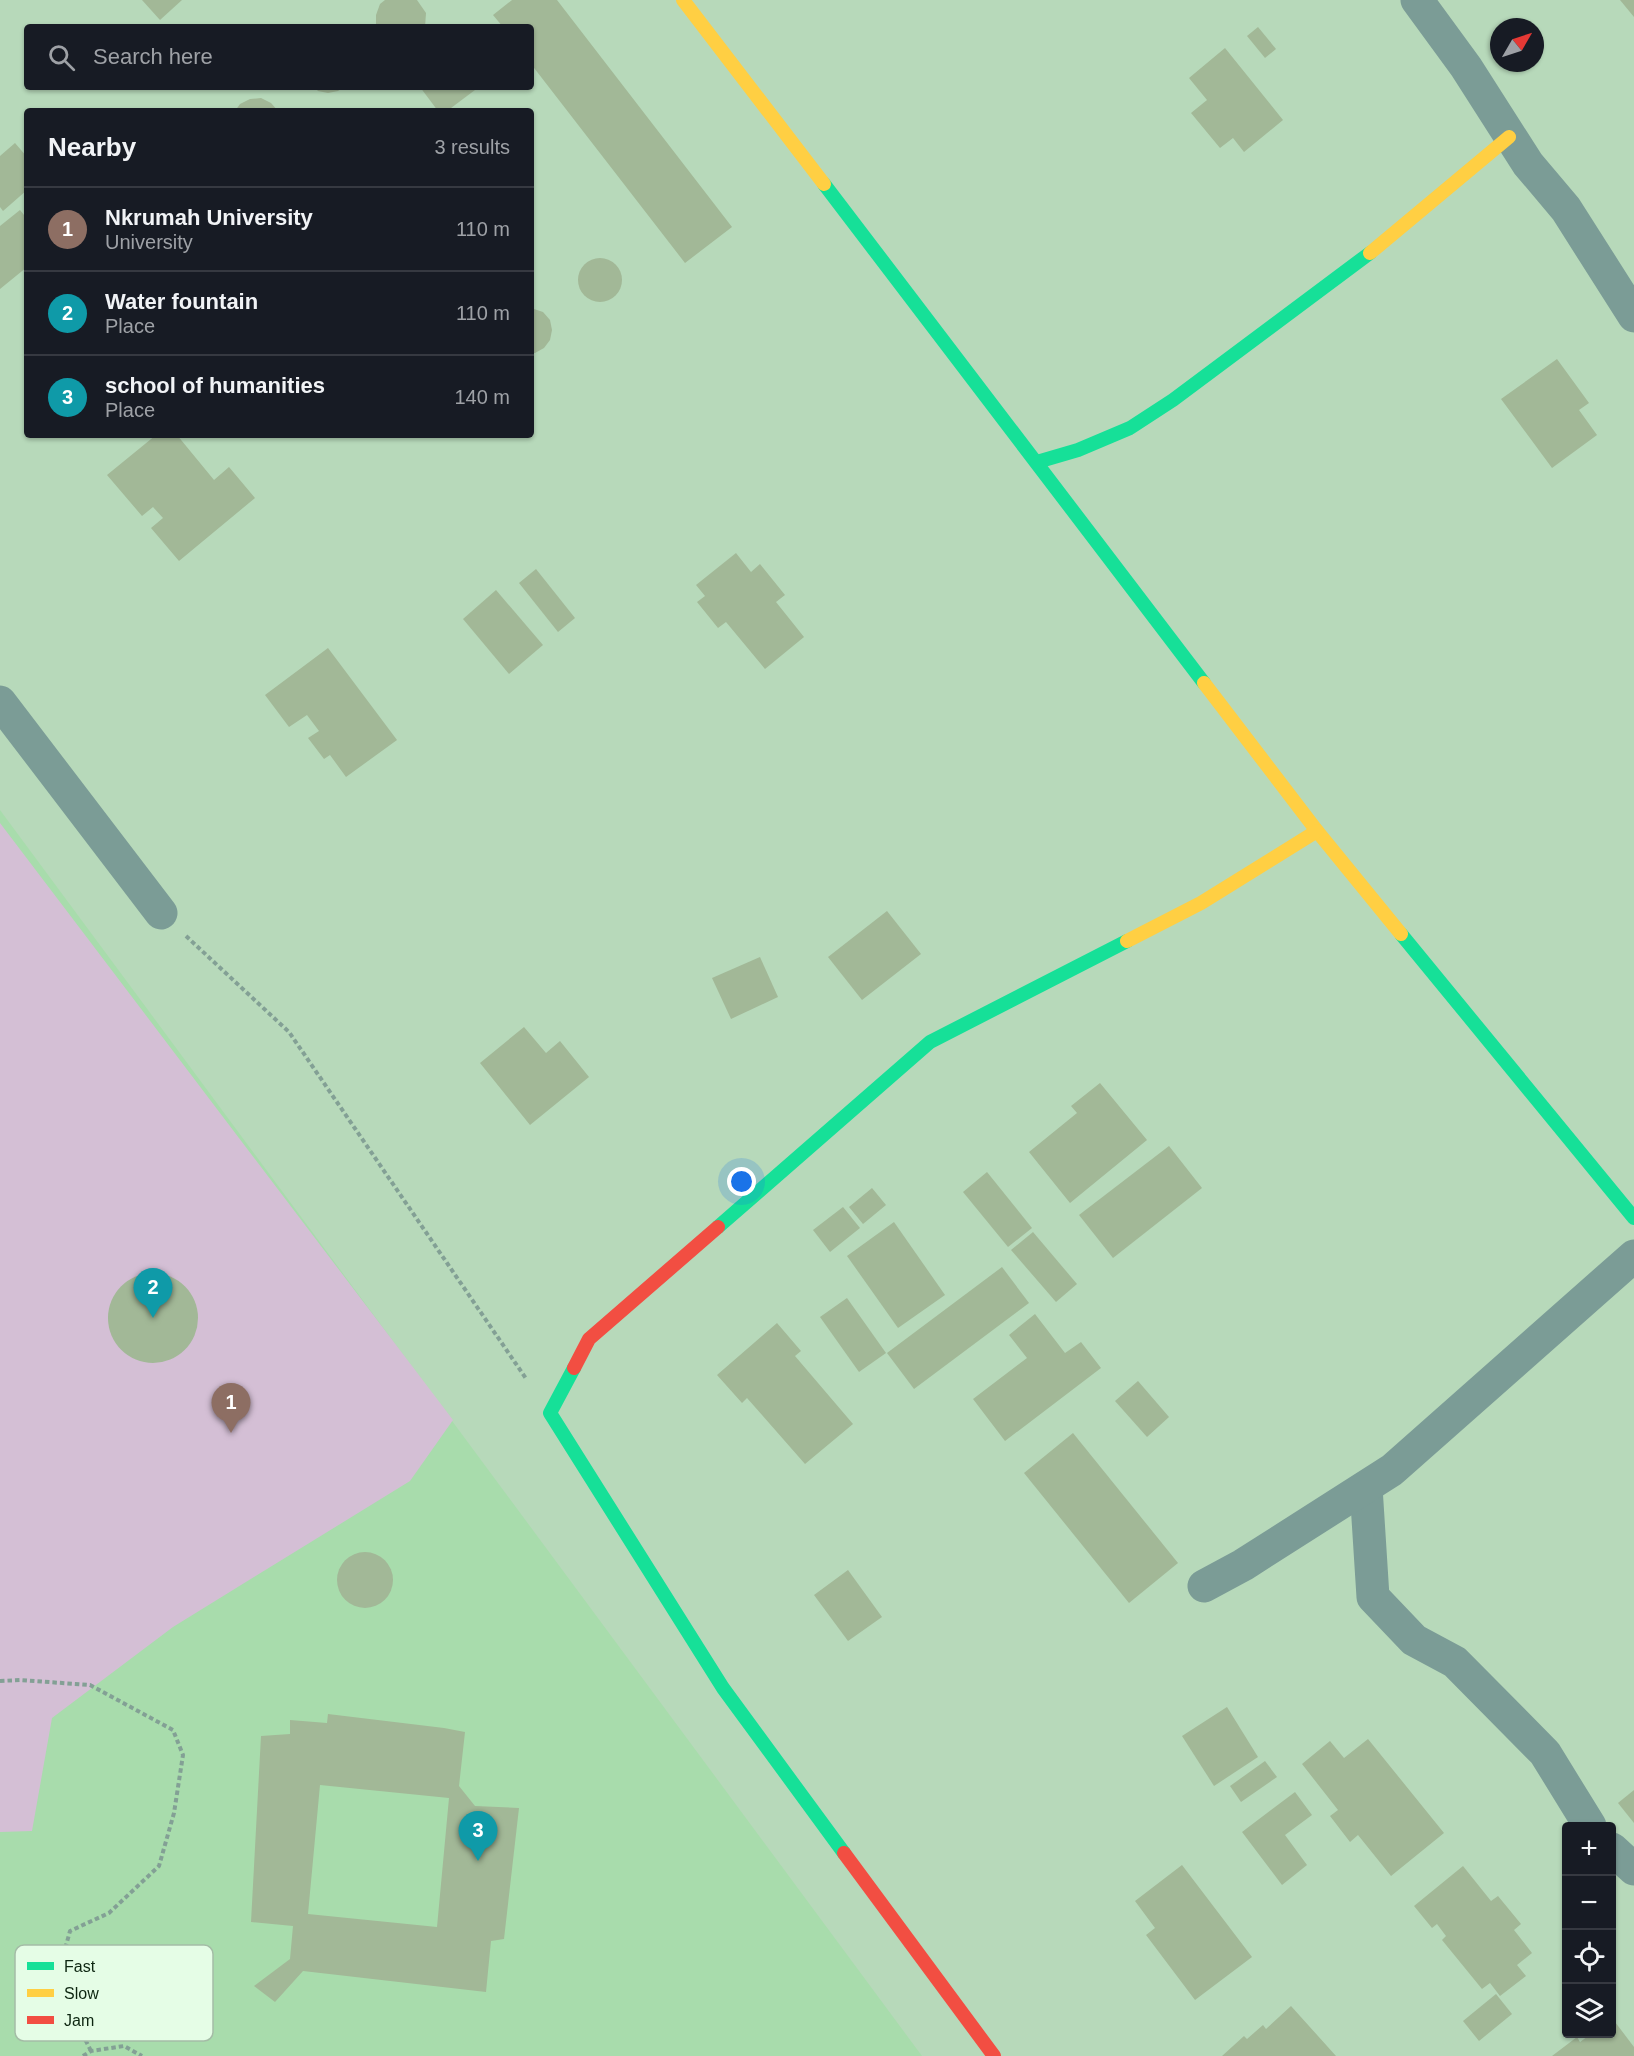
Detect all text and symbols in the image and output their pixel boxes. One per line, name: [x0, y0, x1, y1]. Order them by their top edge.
north arrow: [1490, 18, 1544, 72]
search box: [24, 24, 534, 90]
icon: search: [45, 41, 78, 74]
text: Search here: [93, 44, 213, 69]
text: Nearby: [48, 132, 136, 162]
text: 3 results: [434, 136, 510, 158]
text: Nkrumah University: [105, 205, 313, 230]
text: 1: [62, 218, 73, 240]
text: 110 m: [456, 218, 510, 240]
text: University: [105, 231, 193, 253]
text: Water fountain: [105, 289, 258, 314]
text: 2: [62, 302, 73, 324]
text: 110 m: [456, 302, 510, 324]
text: Place: [105, 315, 155, 337]
text: school of humanities: [105, 373, 325, 398]
text: 3: [62, 386, 73, 408]
text: 140 m: [454, 386, 510, 408]
text: Place: [105, 399, 155, 421]
your location: [727, 1167, 756, 1196]
pin: 2: [134, 1268, 172, 1318]
pin: 1: [212, 1384, 250, 1433]
pin: 3: [458, 1812, 498, 1861]
map controls: [1562, 1822, 1616, 2038]
button: +: [1562, 1822, 1616, 1876]
button: −: [1562, 1876, 1616, 1930]
button: locate: [1562, 1930, 1616, 1984]
legend: [15, 1945, 213, 2041]
text: Fast: [64, 1958, 96, 1975]
button: layers: [1562, 1984, 1616, 2038]
text: Slow: [64, 1985, 99, 2002]
text: Jam: [64, 2012, 94, 2029]

